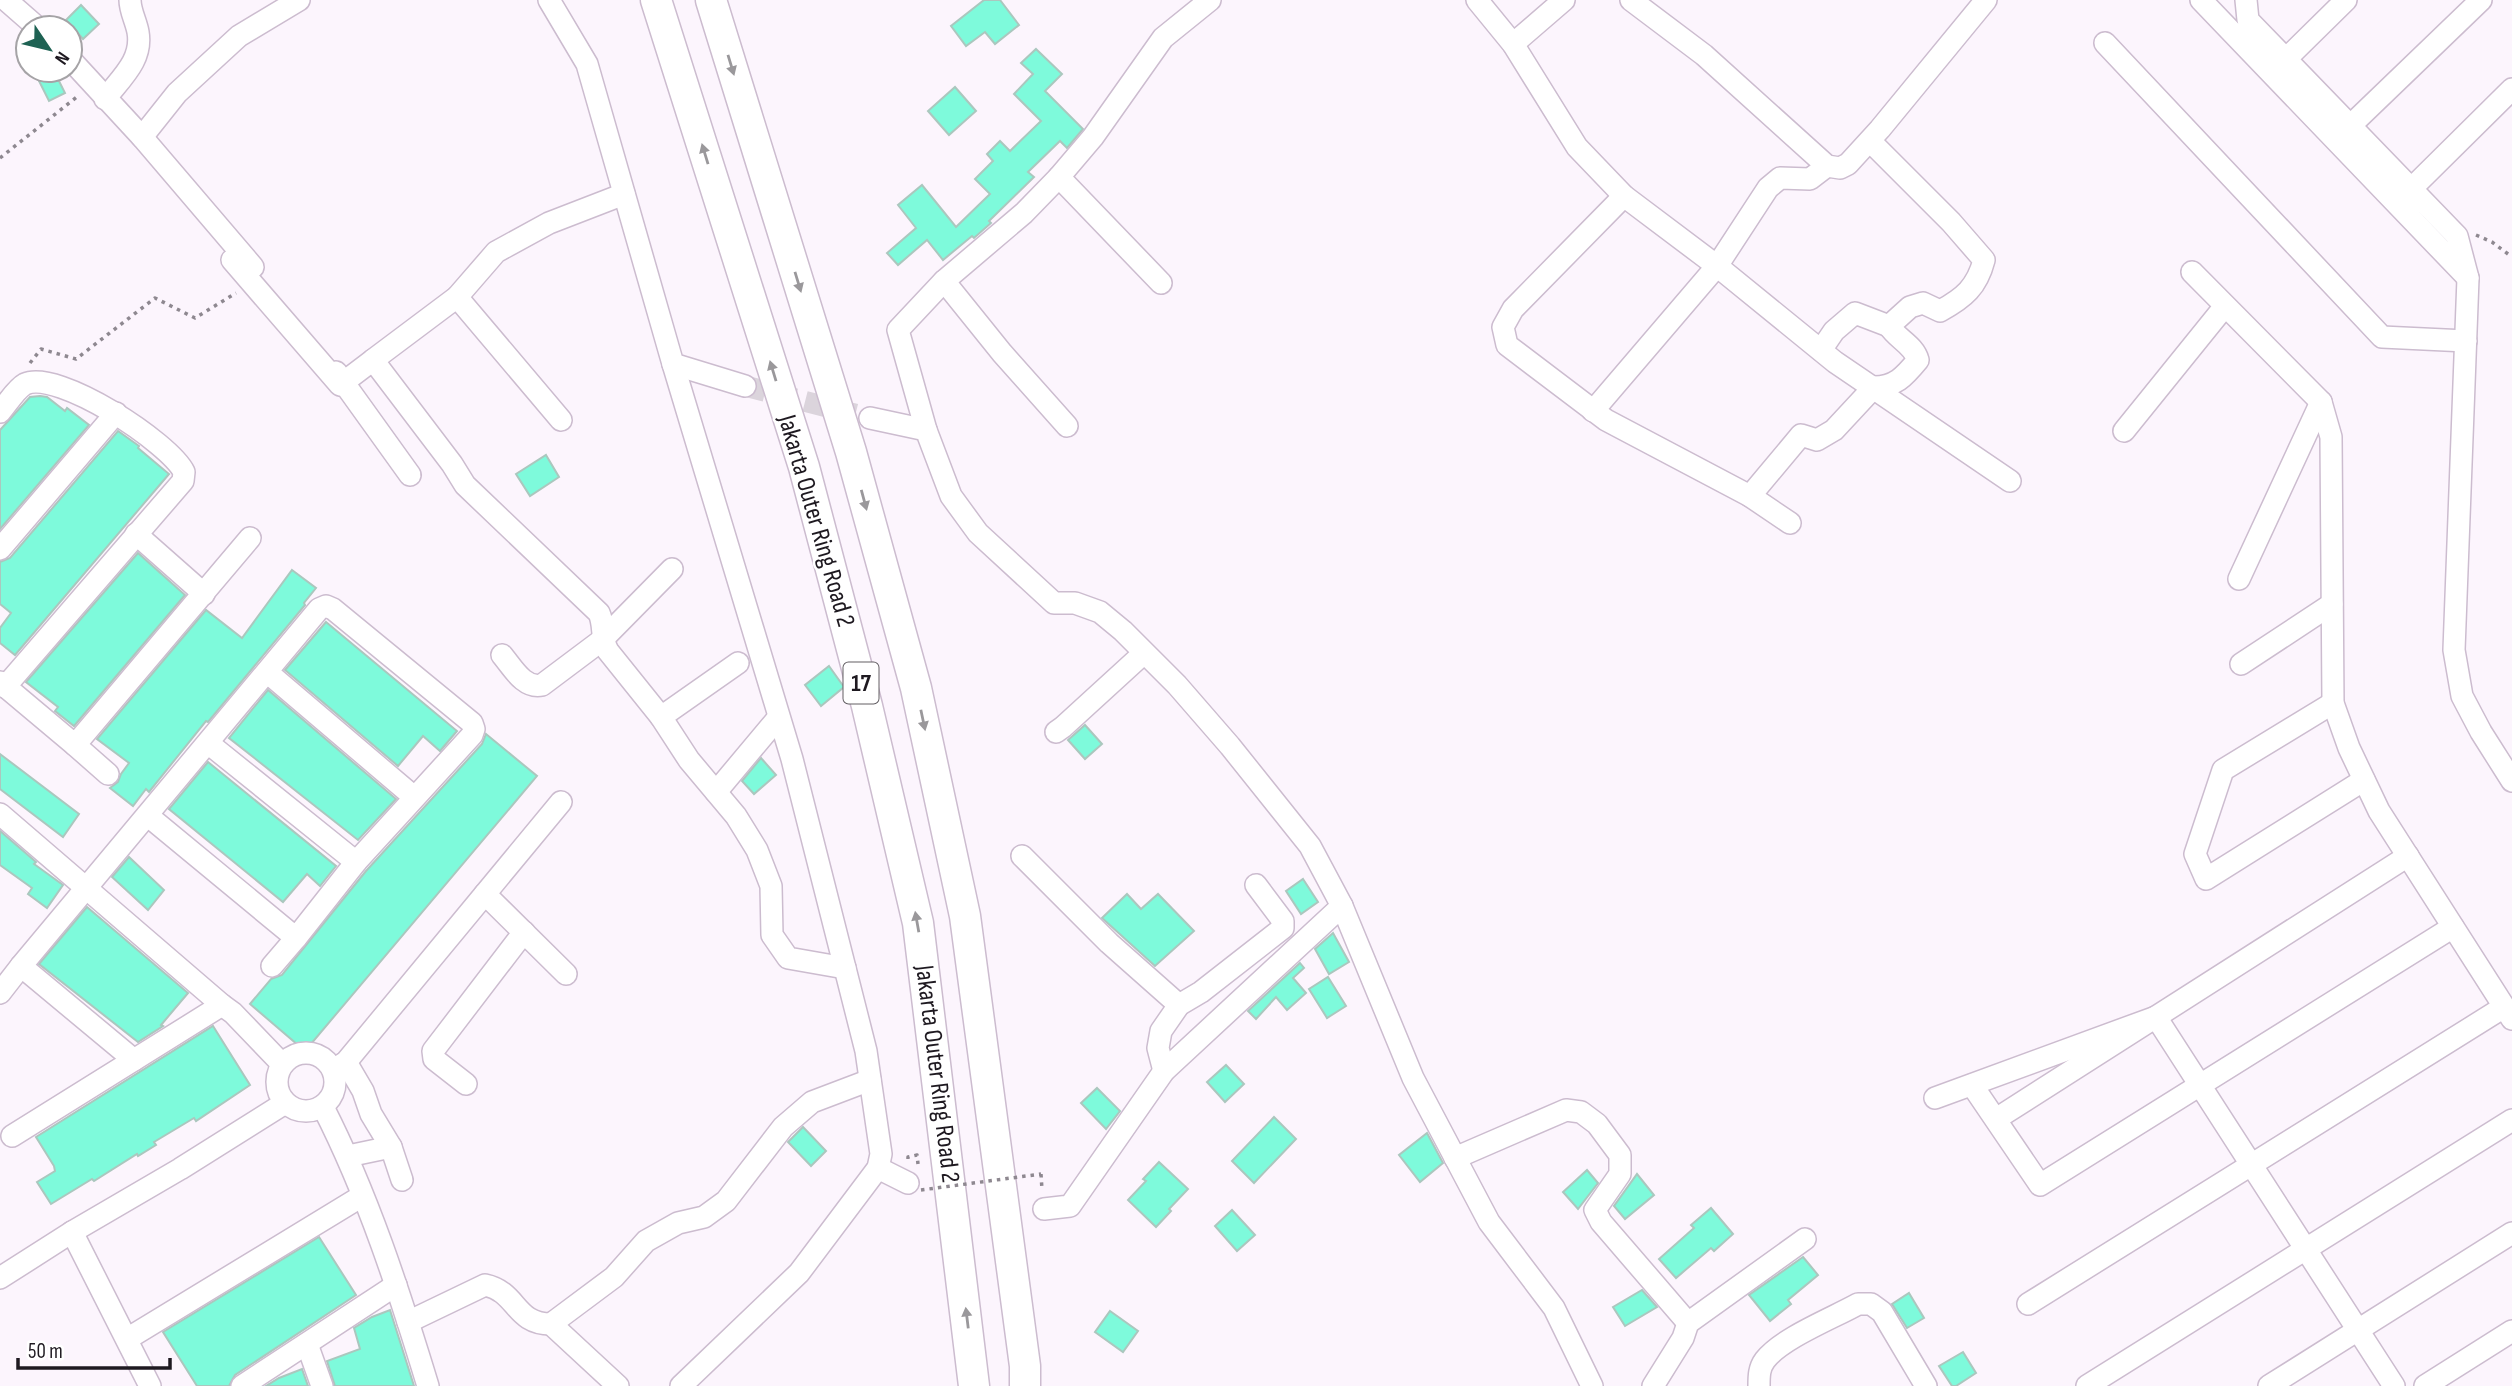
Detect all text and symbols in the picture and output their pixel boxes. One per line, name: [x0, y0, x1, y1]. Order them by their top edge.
north arrow: [14, 14, 84, 84]
text: N: [49, 47, 74, 69]
one-way arrow: [726, 55, 737, 76]
one-way arrow: [699, 143, 709, 164]
one-way arrow: [794, 272, 804, 293]
one-way arrow: [767, 360, 778, 381]
street label: Jakarta Outer Ring Road 2: [771, 410, 861, 631]
one-way arrow: [860, 490, 870, 511]
road number: 17: [844, 662, 878, 704]
one-way arrow: [917, 709, 928, 731]
one-way arrow: [912, 911, 923, 933]
street label: Jakarta Outer Ring Road 2: [908, 962, 966, 1185]
one-way arrow: [962, 1307, 973, 1329]
scale bar: [18, 1326, 170, 1370]
text: 50 m: [28, 1339, 63, 1364]

